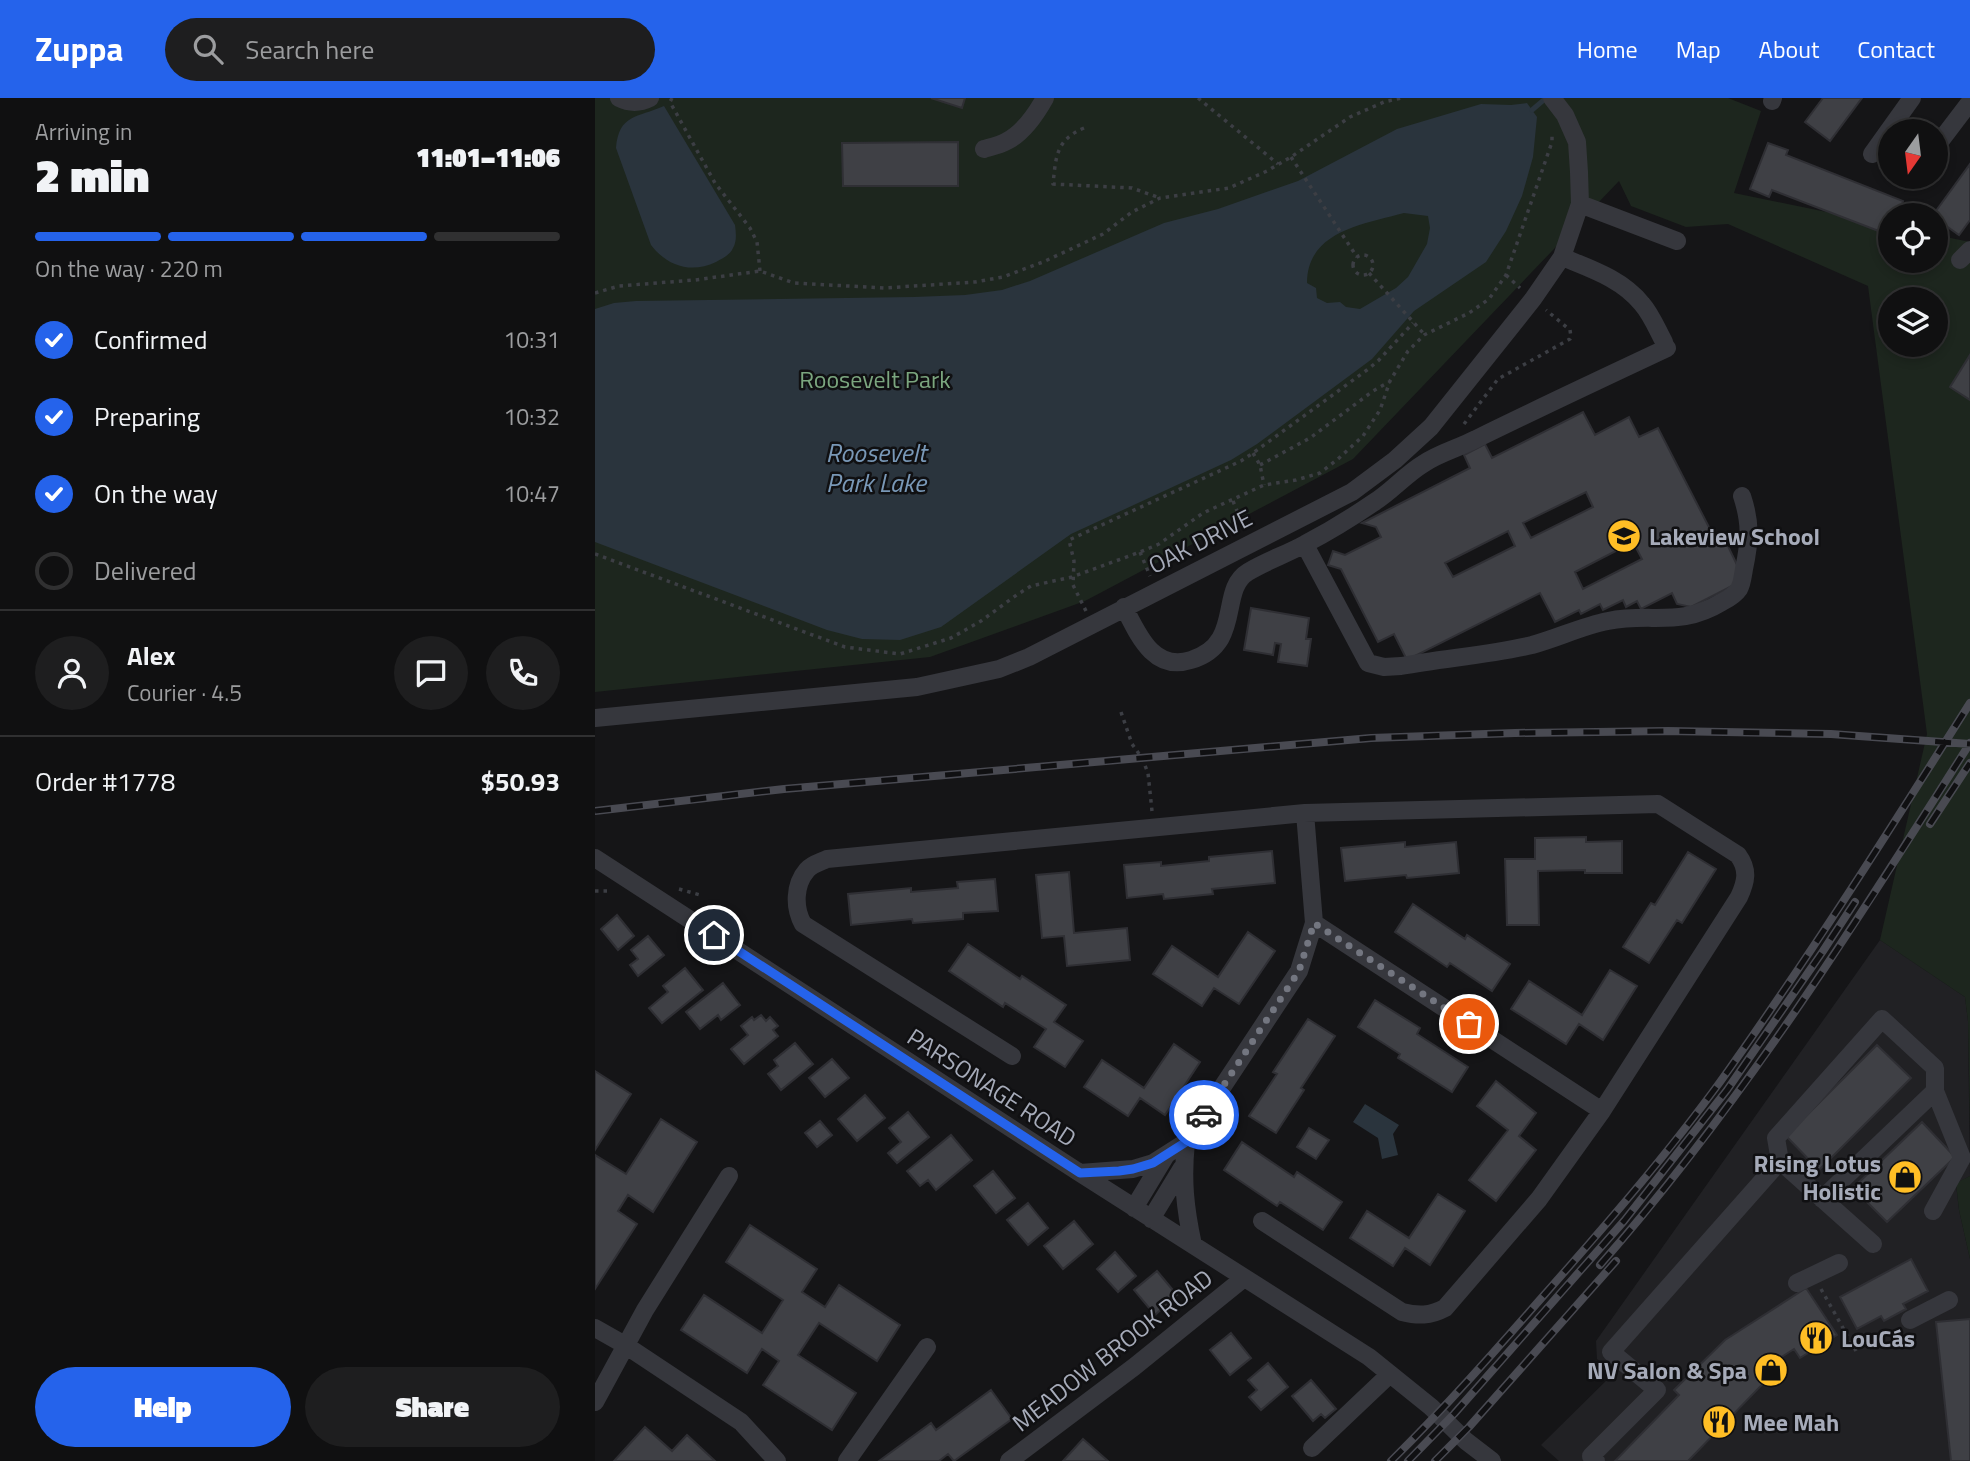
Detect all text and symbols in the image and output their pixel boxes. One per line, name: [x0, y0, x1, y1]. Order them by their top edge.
search box: [165, 18, 655, 81]
text: Zuppa: [35, 24, 123, 74]
icon: search: [189, 30, 227, 68]
text: Search here: [245, 30, 374, 69]
text: Home: [1577, 31, 1638, 67]
text: Map: [1676, 31, 1721, 67]
text: About: [1759, 31, 1819, 67]
text: Contact: [1857, 31, 1935, 67]
text: Arriving in: [35, 114, 132, 149]
north arrow: [1878, 119, 1948, 189]
map controls: [1878, 119, 1948, 357]
text: 11:01–11:06: [416, 138, 560, 177]
text: 2 min: [35, 140, 149, 210]
button: locate: [1878, 203, 1948, 273]
text: On the way · 220 m: [35, 251, 223, 286]
button: layers: [1878, 287, 1948, 357]
text: Confirmed: [94, 320, 208, 359]
icon: check: [35, 321, 73, 359]
text: 10:31: [503, 322, 560, 357]
park label: Roosevelt Park: [799, 361, 951, 397]
text: Preparing: [94, 397, 200, 436]
icon: check: [35, 398, 73, 436]
text: 10:32: [503, 399, 560, 434]
water label: Roosevelt Park Lake: [826, 433, 929, 502]
text: On the way: [94, 474, 218, 513]
icon: check: [35, 475, 73, 513]
text: 10:47: [503, 476, 560, 511]
street label: OAK DRIVE: [1142, 499, 1258, 583]
school or university icon: Lakeview School: [1605, 517, 1643, 555]
place label: Lakeview School: [1649, 518, 1820, 554]
text: Delivered: [94, 551, 197, 590]
button: person: [35, 636, 109, 710]
text: Alex: [127, 636, 175, 675]
button: chat: [394, 636, 468, 710]
button: phone: [486, 636, 560, 710]
text: Courier · 4.5: [127, 675, 242, 710]
text: Order #1778: [35, 762, 175, 801]
text: $50.93: [481, 762, 560, 801]
pin: [684, 905, 744, 965]
icon: home: [695, 916, 733, 954]
pin: [1439, 994, 1499, 1054]
icon: bag: [1450, 1005, 1488, 1043]
street label: PARSONAGE ROAD: [900, 1019, 1084, 1155]
courier: [1169, 1080, 1239, 1150]
icon: car: [1185, 1096, 1223, 1134]
place label: Rising Lotus Holistic: [1754, 1145, 1881, 1209]
shop icon: Rising Lotus Holistic: [1886, 1158, 1924, 1196]
street label: MEADOW BROOK ROAD: [1004, 1260, 1220, 1440]
restaurant icon: LouCás: [1797, 1319, 1835, 1357]
place label: LouCás: [1841, 1320, 1915, 1356]
shop icon: NV Salon & Spa: [1752, 1351, 1790, 1389]
place label: NV Salon & Spa: [1587, 1352, 1747, 1388]
button: Help: [35, 1367, 291, 1447]
button: Share: [305, 1367, 560, 1447]
restaurant icon: Mee Mah: [1700, 1403, 1738, 1441]
place label: Mee Mah: [1743, 1404, 1839, 1440]

